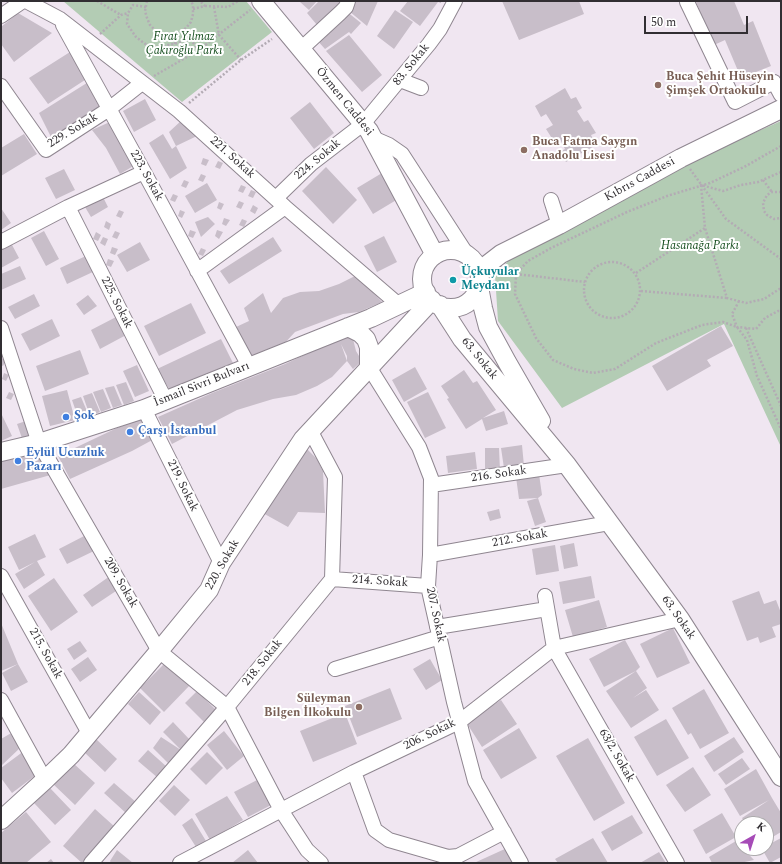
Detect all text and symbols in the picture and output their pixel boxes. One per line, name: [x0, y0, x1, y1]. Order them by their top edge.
scale bar: [646, 8, 750, 34]
text: 50 m: [651, 13, 676, 32]
park label: Fırat Yılmaz Çakıroğlu Parkı: [146, 31, 222, 59]
street label: 83. Sokak: [391, 41, 433, 89]
street label: Özmen Caddesi: [312, 65, 376, 139]
place label: Buca Şehit Hüseyin Şimşek Ortaokulu: [666, 71, 774, 99]
marker: Buca Şehit Hüseyin Şimşek Ortaokulu: [653, 80, 663, 90]
street label: 229. Sokak: [45, 110, 101, 152]
street label: 221. Sokak: [206, 134, 258, 182]
street label: 224. Sokak: [292, 136, 344, 184]
place label: Buca Fatma Saygın Anadolu Lisesi: [532, 136, 638, 164]
marker: Buca Fatma Saygın Anadolu Lisesi: [519, 145, 529, 155]
street label: 223. Sokak: [126, 148, 166, 204]
street label: Kıbrıs Caddesi: [602, 155, 678, 205]
park label: Hasanağa Parkı: [661, 240, 739, 254]
place label: Üçkuyular Meydanı: [461, 266, 519, 294]
street label: 225. Sokak: [97, 275, 135, 331]
marker: Üçkuyular Meydanı: [448, 275, 458, 285]
street label: 63. Sokak: [458, 335, 500, 383]
street label: İsmail Sivri Bulvarı: [152, 359, 252, 411]
place label: Şok: [74, 410, 95, 424]
marker: Şok: [61, 412, 71, 422]
place label: Çarşı İstanbul: [138, 425, 216, 439]
marker: Çarşı İstanbul: [125, 427, 135, 437]
place label: Eylül Ucuzluk Pazarı: [26, 447, 105, 475]
marker: Eylül Ucuzluk Pazarı: [13, 456, 23, 466]
street label: 219. Sokak: [163, 458, 201, 514]
street label: 216. Sokak: [470, 464, 528, 486]
street label: 212. Sokak: [491, 527, 549, 551]
street label: 220. Sokak: [203, 537, 243, 593]
street label: 209. Sokak: [100, 555, 140, 611]
street label: 214. Sokak: [352, 573, 408, 591]
street label: 207. Sokak: [422, 586, 448, 644]
street label: 63. Sokak: [658, 593, 698, 643]
street label: 215. Sokak: [25, 626, 65, 682]
street label: 218. Sokak: [240, 637, 286, 689]
place label: Süleyman Bilgen İlkokulu: [264, 693, 351, 721]
marker: Süleyman Bilgen İlkokulu: [354, 702, 364, 712]
street label: 206. Sokak: [402, 716, 458, 754]
street label: 63/2. Sokak: [595, 727, 637, 785]
north arrow: [734, 816, 774, 856]
text: K: [753, 818, 770, 836]

